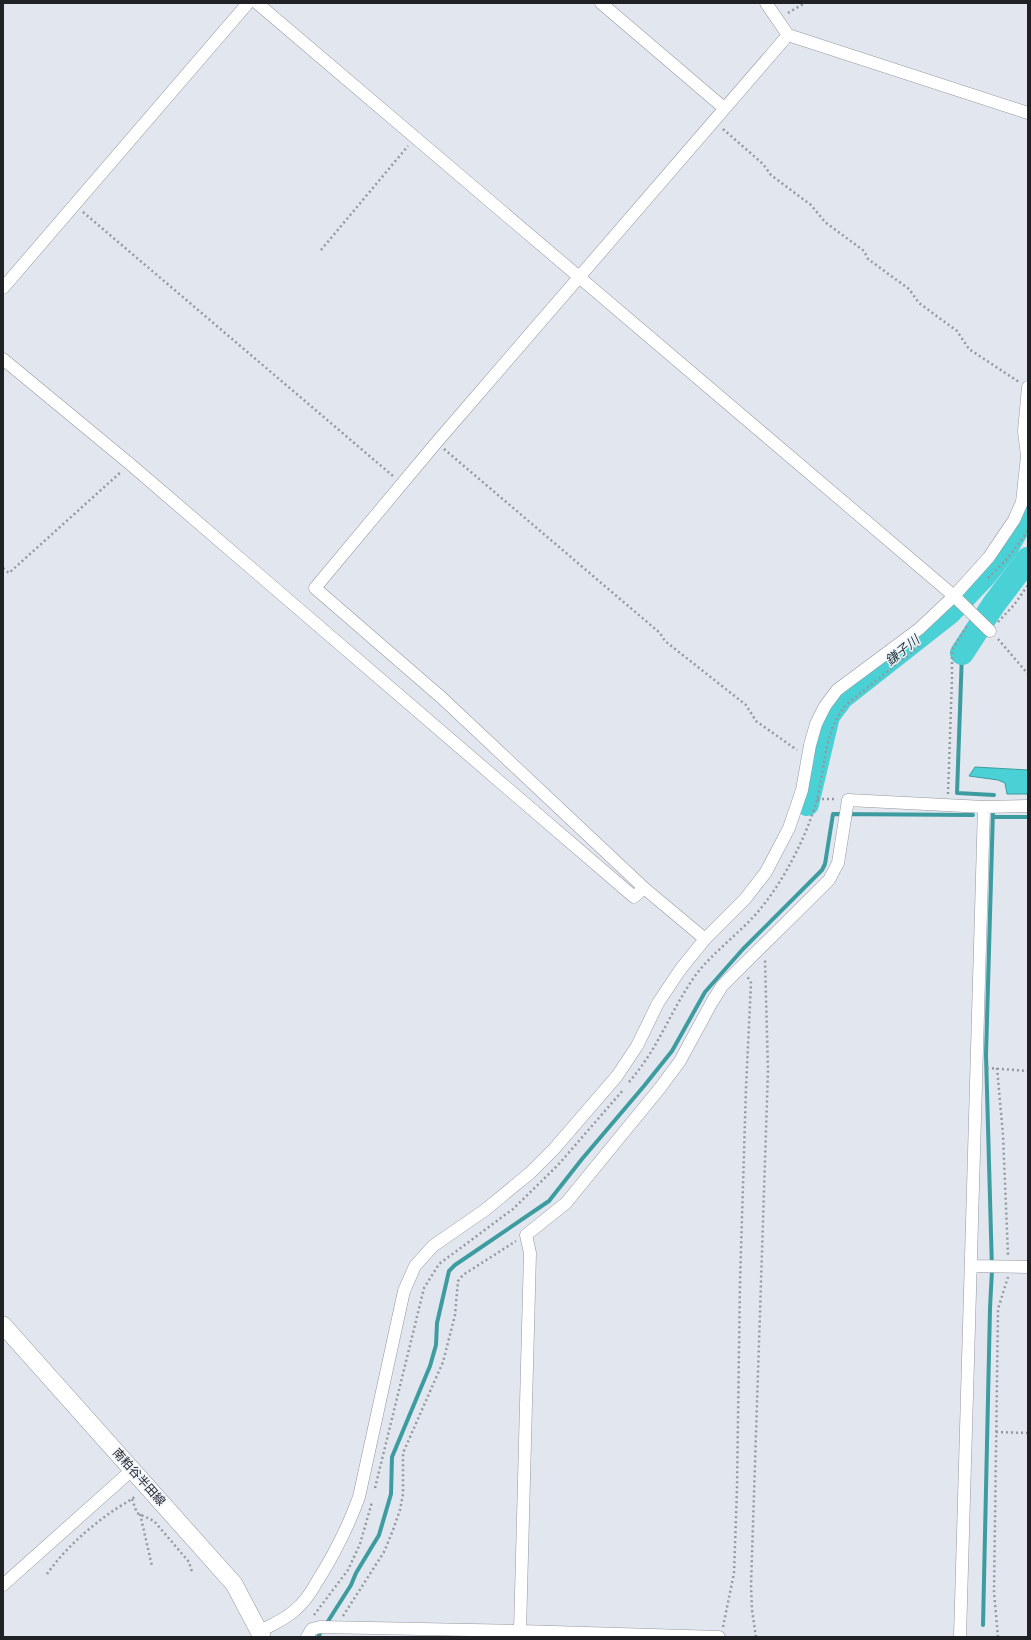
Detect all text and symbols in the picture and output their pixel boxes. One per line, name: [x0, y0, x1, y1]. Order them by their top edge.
water label: 鎌子川: [882, 631, 924, 669]
street label: 南粕谷半田線: [109, 1446, 168, 1509]

